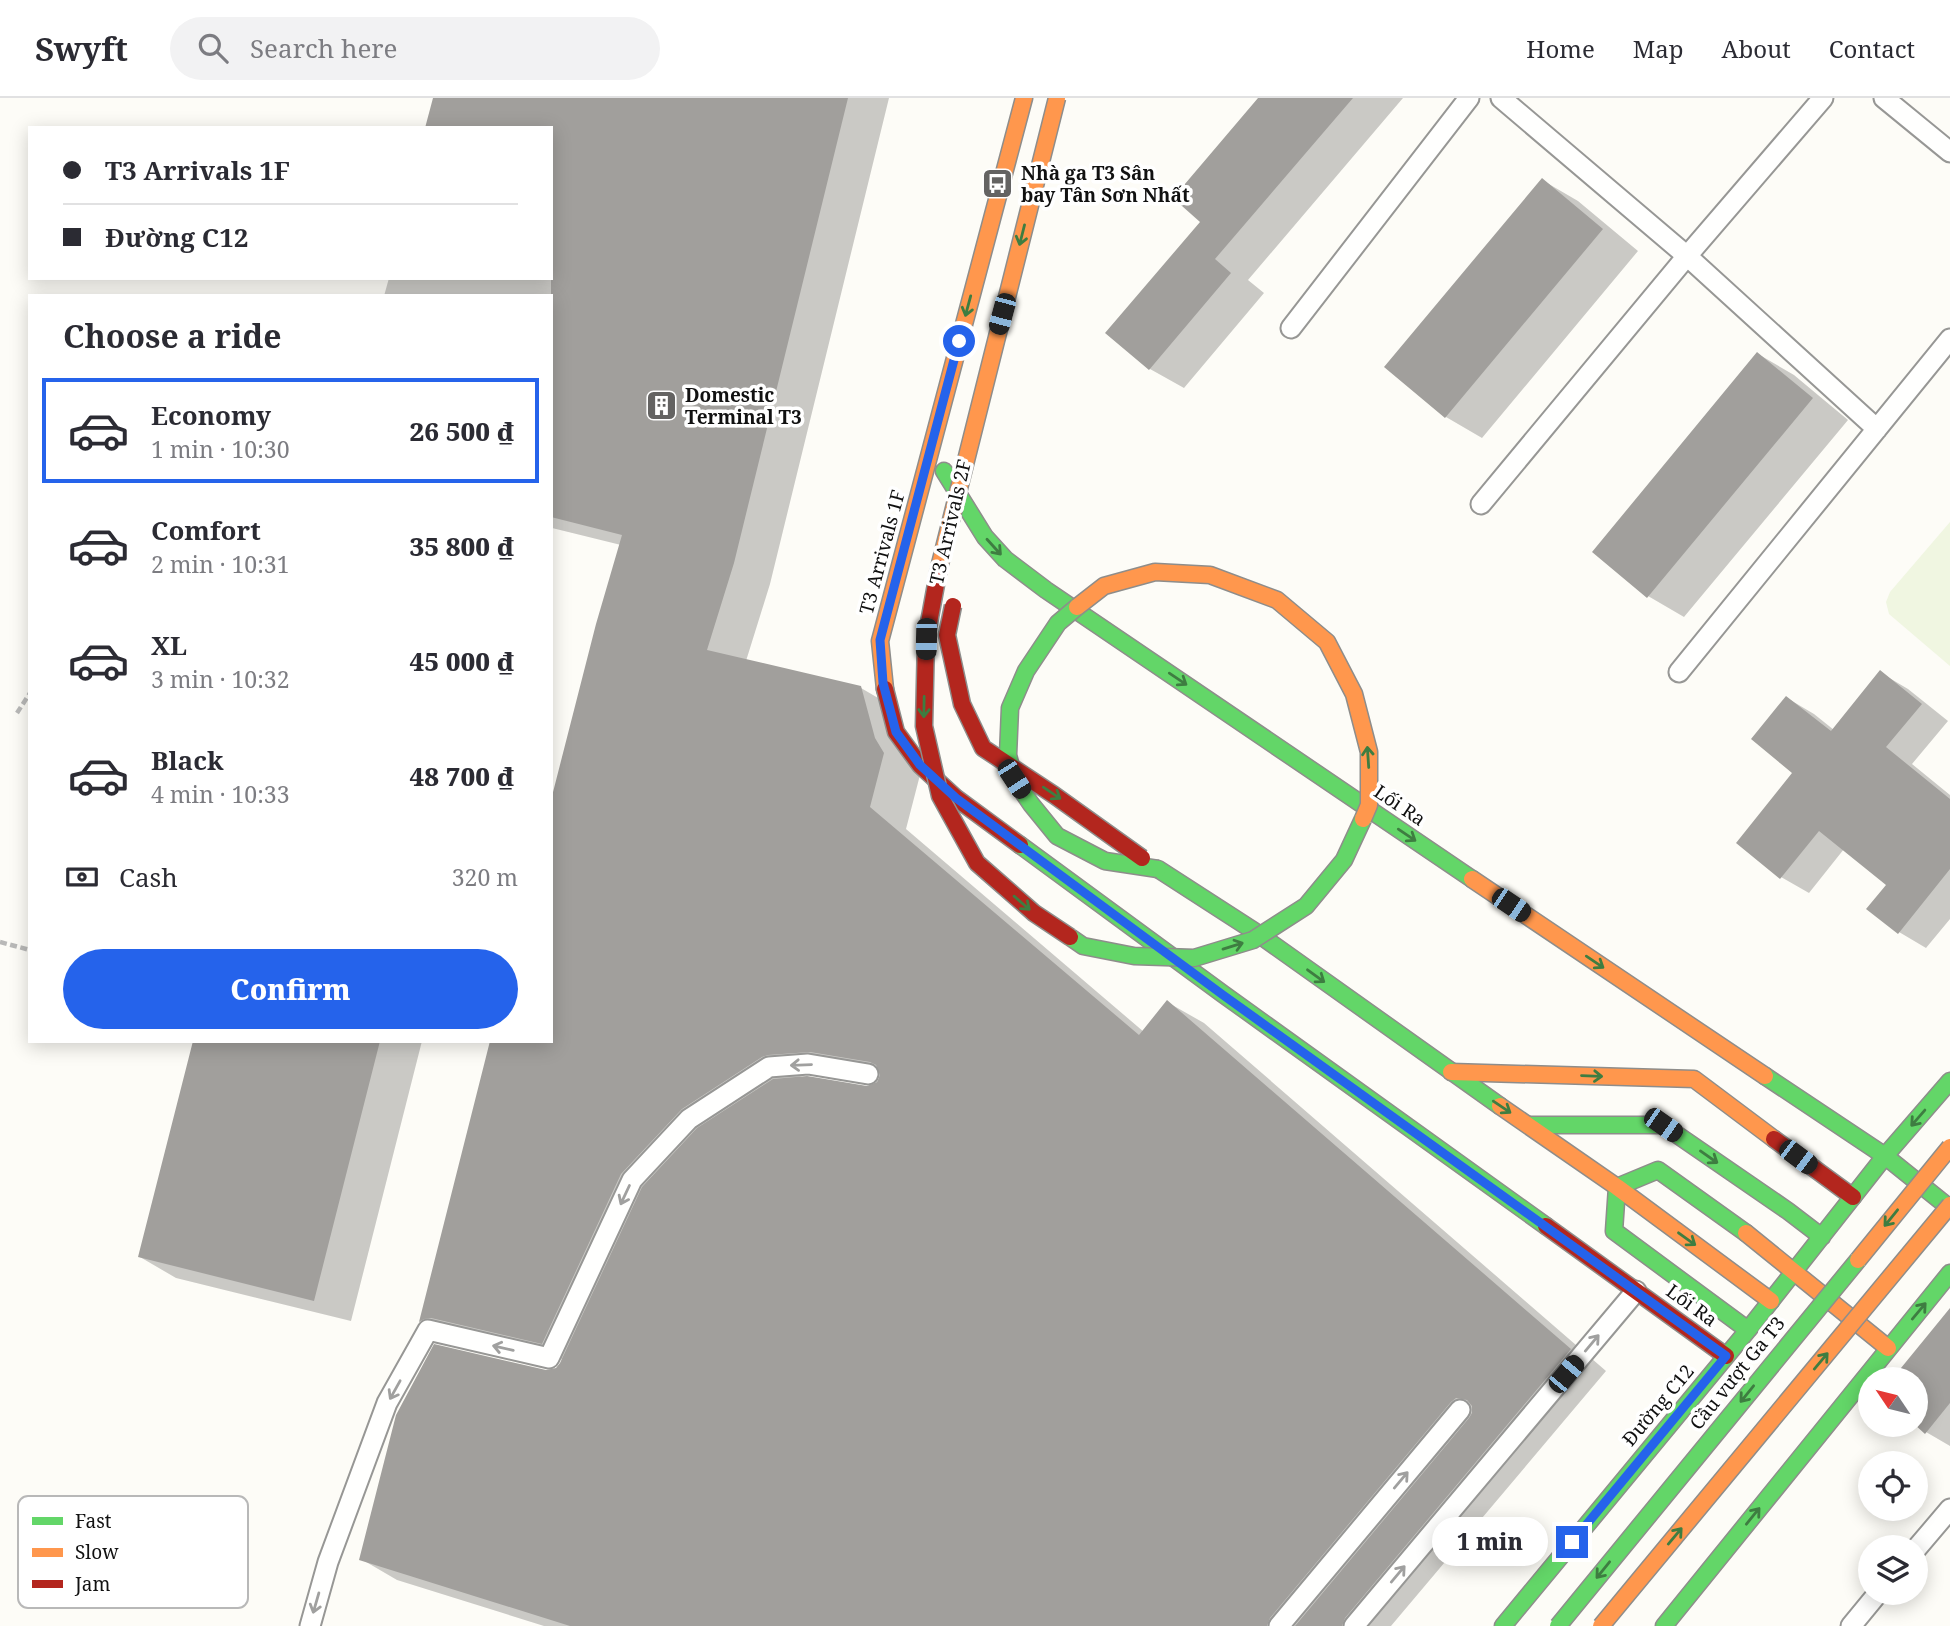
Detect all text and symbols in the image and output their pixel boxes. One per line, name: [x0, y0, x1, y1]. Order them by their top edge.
search box: [170, 17, 660, 80]
text: Swyft: [35, 26, 128, 71]
icon: search: [194, 29, 232, 67]
text: Search here: [250, 30, 398, 66]
text: Home: [1526, 32, 1595, 65]
text: Map: [1633, 32, 1684, 65]
text: About: [1722, 32, 1791, 65]
text: Contact: [1829, 32, 1915, 65]
text: T3 Arrivals 1F: [105, 152, 290, 188]
place label: Nhà ga T3 Sân bay Tân Sơn Nhất: [1021, 160, 1190, 208]
bus stop icon: Nhà ga T3 Sân bay Tân Sơn Nhất: [981, 167, 1015, 201]
text: Đường C12: [105, 219, 249, 255]
one-way arrow: [1015, 224, 1028, 246]
car: [987, 291, 1018, 337]
one-way arrow: [961, 294, 974, 317]
text: Choose a ride: [63, 314, 282, 357]
route start: [943, 325, 975, 357]
place label: Domestic Terminal T3: [685, 382, 802, 430]
building icon: Domestic Terminal T3: [645, 389, 679, 423]
text: Economy: [151, 397, 271, 433]
icon: car: [67, 399, 130, 462]
text: 26 500 ₫: [410, 413, 514, 449]
text: 1 min · 10:30: [151, 433, 289, 465]
street label: T3 Arrivals 2F: [923, 457, 977, 587]
street label: T3 Arrivals 1F: [853, 487, 911, 617]
text: Comfort: [151, 512, 261, 548]
icon: car: [67, 514, 130, 577]
text: 35 800 ₫: [410, 528, 514, 564]
one-way arrow: [985, 538, 1002, 555]
text: 2 min · 10:31: [151, 548, 289, 580]
car: [916, 618, 937, 660]
text: XL: [151, 627, 187, 663]
icon: car: [67, 629, 130, 692]
text: 45 000 ₫: [410, 643, 514, 679]
text: 3 min · 10:32: [151, 663, 289, 695]
one-way arrow: [1168, 672, 1187, 686]
one-way arrow: [918, 695, 931, 718]
text: Black: [151, 742, 224, 778]
icon: car: [67, 744, 130, 807]
one-way arrow: [1361, 746, 1374, 769]
car: [994, 756, 1035, 802]
text: 48 700 ₫: [410, 758, 514, 794]
text: 4 min · 10:33: [151, 778, 289, 810]
street label: Lối Ra: [1369, 778, 1431, 832]
one-way arrow: [1042, 786, 1061, 801]
one-way arrow: [1397, 828, 1416, 842]
icon: cash: [63, 858, 101, 896]
text: Cash: [119, 859, 178, 895]
text: 320 m: [452, 861, 518, 893]
car: [1488, 885, 1535, 925]
one-way arrow: [1013, 895, 1031, 911]
one-way arrow: [1222, 939, 1244, 952]
button: Confirm: [63, 949, 518, 1029]
one-way arrow: [1585, 955, 1605, 969]
one-way arrow: [1306, 969, 1325, 983]
one-way arrow: [789, 1058, 812, 1072]
one-way arrow: [1581, 1070, 1604, 1083]
one-way arrow: [1492, 1100, 1511, 1114]
car: [1640, 1104, 1687, 1146]
one-way arrow: [1910, 1109, 1925, 1127]
car: [1775, 1136, 1822, 1178]
one-way arrow: [1699, 1150, 1718, 1164]
one-way arrow: [618, 1184, 631, 1205]
one-way arrow: [1883, 1208, 1899, 1226]
one-way arrow: [1677, 1232, 1696, 1246]
street label: Lối Ra: [1661, 1278, 1723, 1332]
one-way arrow: [1911, 1302, 1927, 1320]
street label: Cầu vượt Ga T3: [1683, 1311, 1791, 1435]
one-way arrow: [1584, 1335, 1600, 1353]
one-way arrow: [492, 1340, 515, 1354]
car: [1545, 1351, 1588, 1397]
one-way arrow: [1813, 1352, 1828, 1370]
street label: Đường C12: [1616, 1359, 1700, 1451]
north arrow: [1858, 1367, 1928, 1437]
map controls: [1858, 1367, 1928, 1605]
one-way arrow: [388, 1379, 402, 1399]
one-way arrow: [1739, 1385, 1755, 1403]
button: locate: [1858, 1451, 1928, 1521]
one-way arrow: [1393, 1471, 1409, 1489]
legend: [18, 1496, 248, 1608]
one-way arrow: [1745, 1507, 1761, 1525]
text: Fast: [75, 1508, 112, 1534]
callout: 1 min: [1432, 1518, 1548, 1566]
text: 1 min: [1457, 1525, 1523, 1557]
route end: [1556, 1526, 1588, 1558]
one-way arrow: [1668, 1527, 1683, 1545]
button: layers: [1858, 1535, 1928, 1605]
text: Slow: [75, 1539, 119, 1565]
one-way arrow: [1595, 1561, 1611, 1579]
one-way arrow: [1390, 1565, 1406, 1583]
text: Jam: [74, 1571, 110, 1597]
one-way arrow: [309, 1592, 322, 1614]

